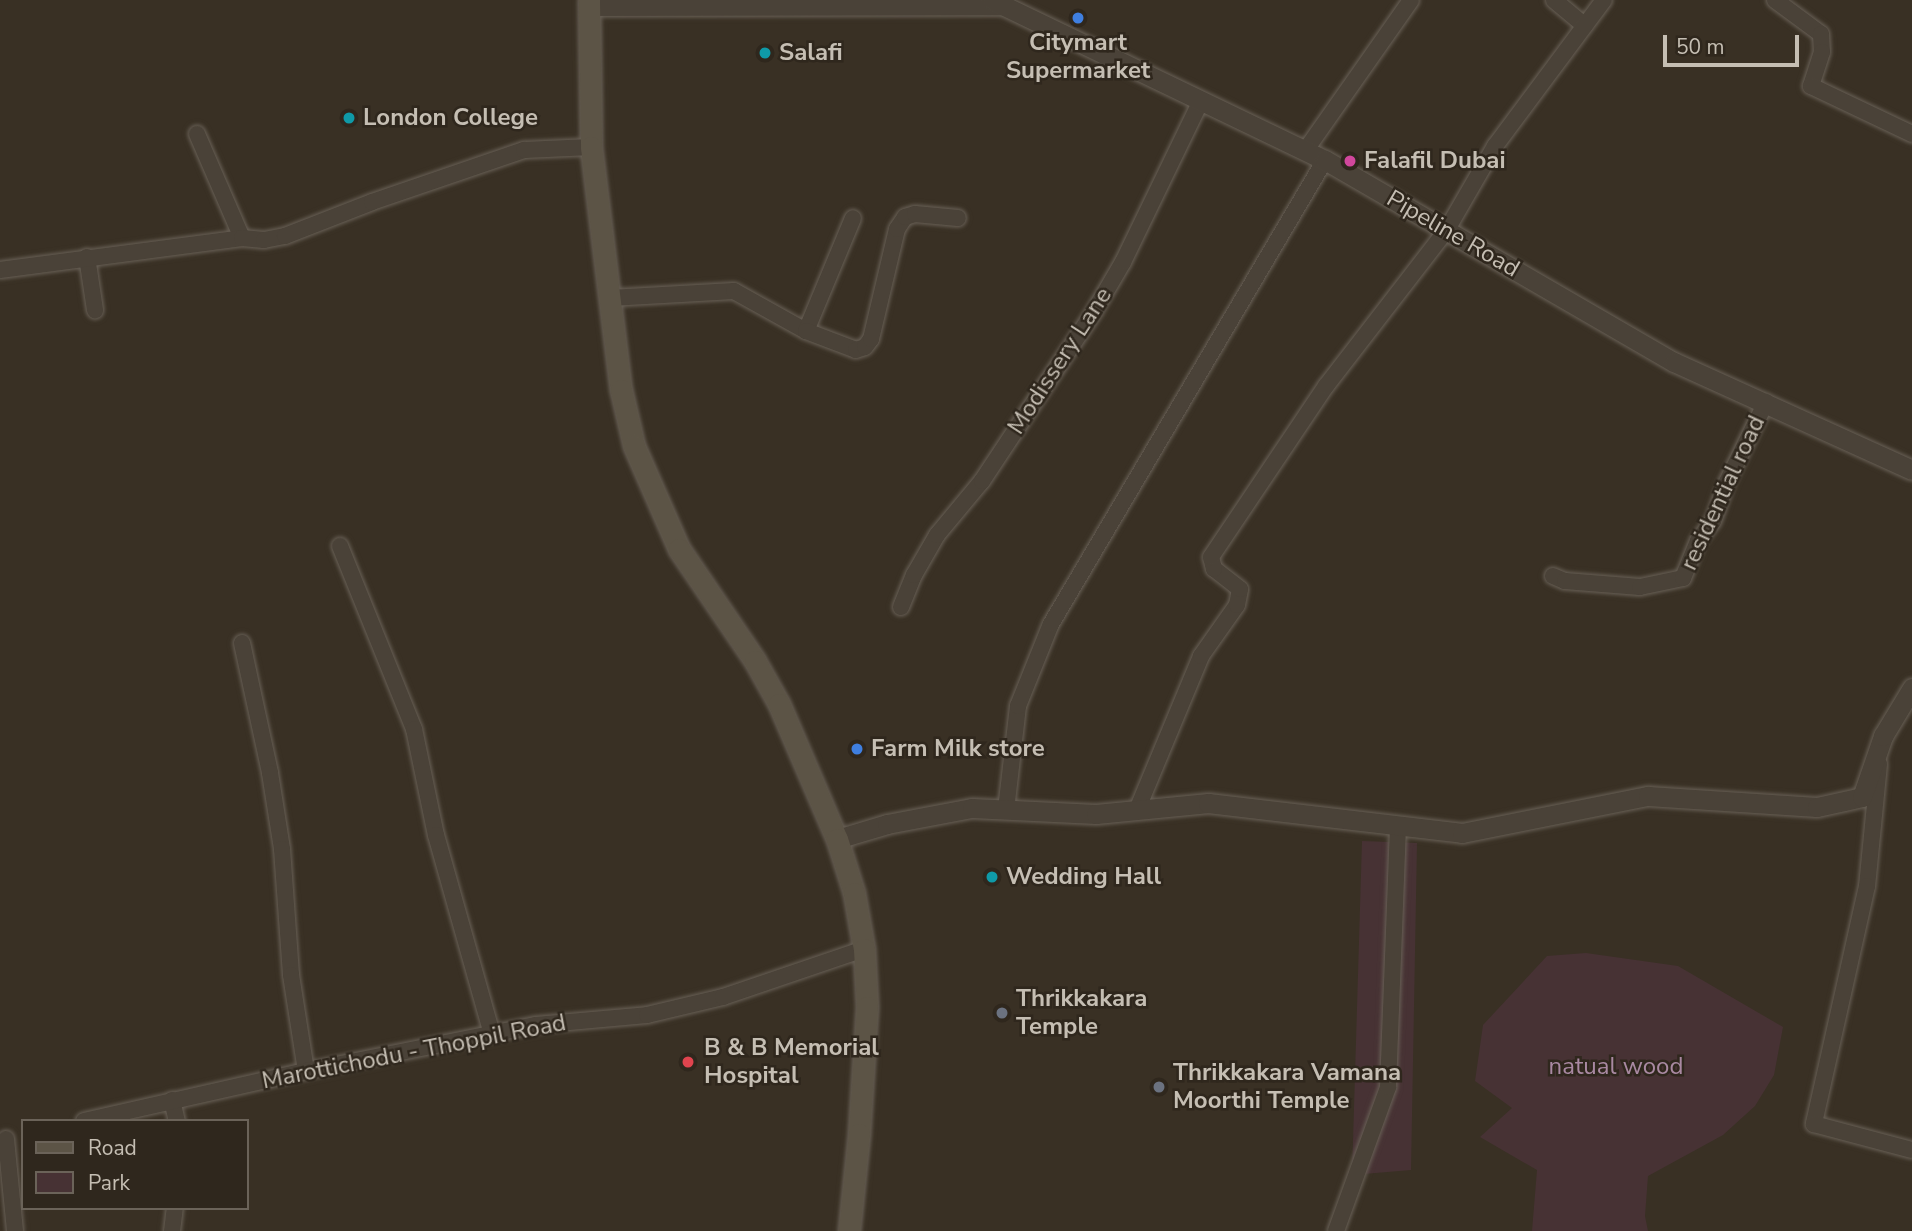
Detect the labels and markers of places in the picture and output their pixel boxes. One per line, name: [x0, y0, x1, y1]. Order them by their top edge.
marker: Citymart Supermarket: [1070, 10, 1086, 26]
place label: Citymart Supermarket: [1006, 29, 1150, 85]
place label: Salafi: [779, 39, 843, 67]
marker: Salafi: [757, 45, 773, 61]
place label: London College: [363, 104, 538, 132]
marker: London College: [341, 110, 357, 126]
place label: Falafil Dubai: [1364, 147, 1506, 175]
marker: Falafil Dubai: [1342, 153, 1358, 169]
place label: Farm Milk store: [871, 735, 1045, 763]
marker: Farm Milk store: [849, 741, 865, 757]
place label: Wedding Hall: [1006, 863, 1161, 891]
marker: Wedding Hall: [984, 869, 1000, 885]
place label: Thrikkakara Temple: [1016, 985, 1147, 1041]
marker: Thrikkakara Temple: [994, 1005, 1010, 1021]
place label: B & B Memorial Hospital: [704, 1034, 879, 1090]
marker: B & B Memorial Hospital: [678, 1052, 698, 1072]
place label: Thrikkakara Vamana Moorthi Temple: [1173, 1059, 1401, 1115]
marker: Thrikkakara Vamana Moorthi Temple: [1151, 1079, 1167, 1095]

